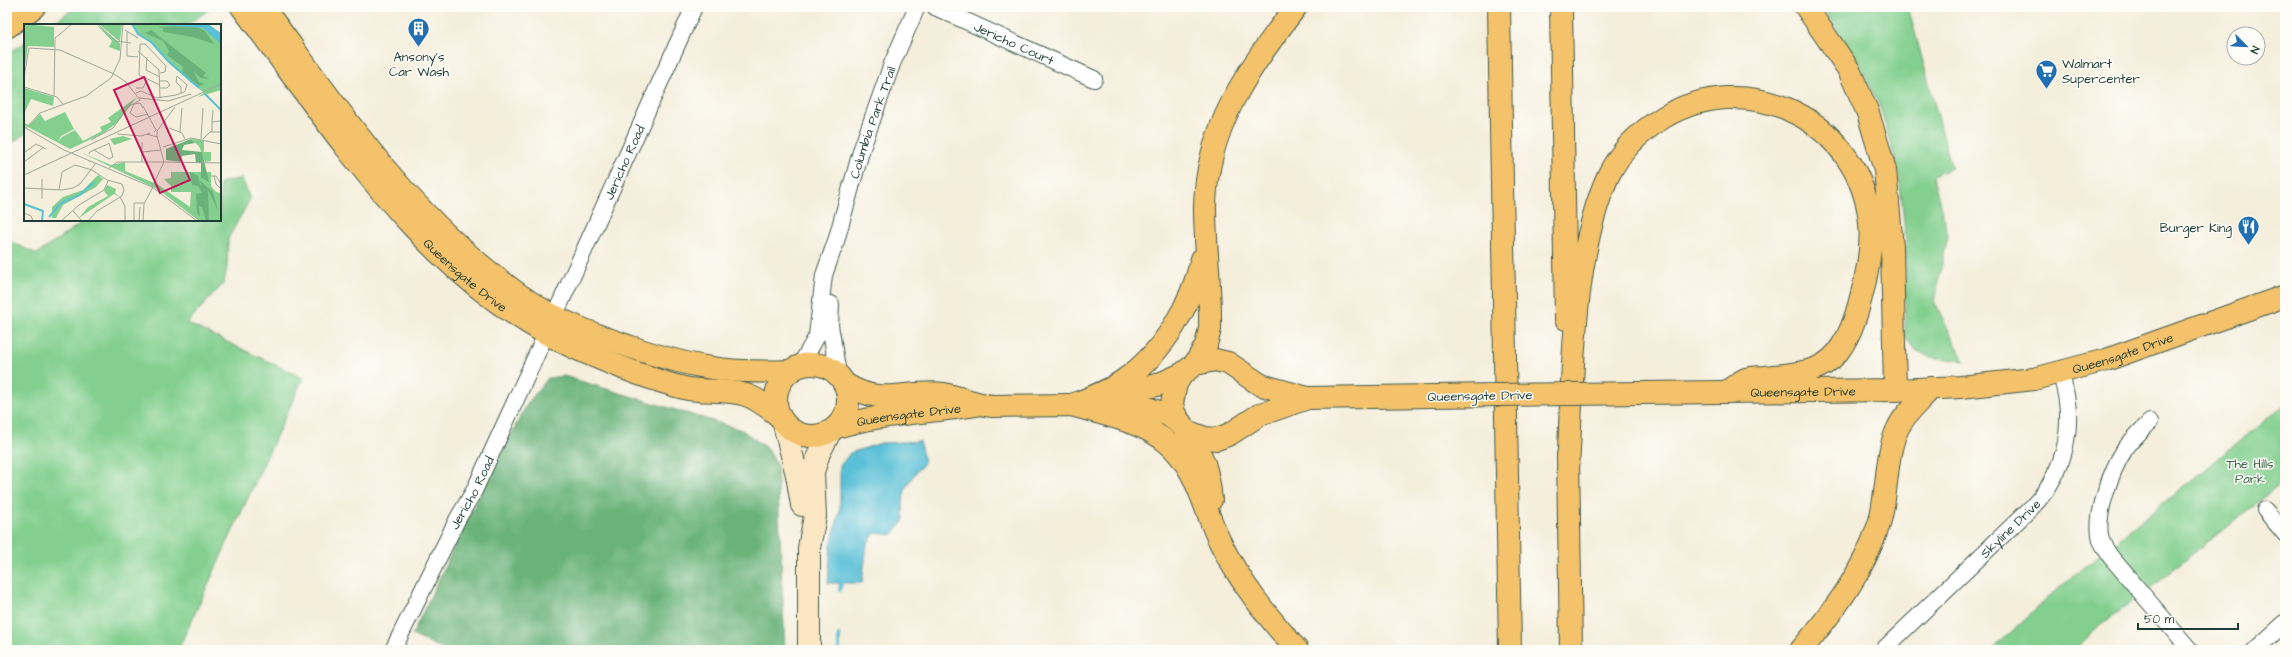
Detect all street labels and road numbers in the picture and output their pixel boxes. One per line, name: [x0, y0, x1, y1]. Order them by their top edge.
street label: Jericho Court: [971, 18, 1057, 70]
street label: Columbia Park Trail: [846, 64, 900, 181]
street label: Jericho Road: [600, 122, 650, 203]
street label: Queensgate Drive: [419, 235, 511, 317]
street label: Queensgate Drive: [2070, 329, 2176, 379]
street label: Queensgate Drive: [1750, 382, 1856, 402]
street label: Queensgate Drive: [1427, 386, 1533, 407]
street label: Queensgate Drive: [855, 399, 962, 431]
street label: Jericho Road: [446, 453, 499, 532]
street label: Skyline Drive: [1976, 495, 2045, 562]

